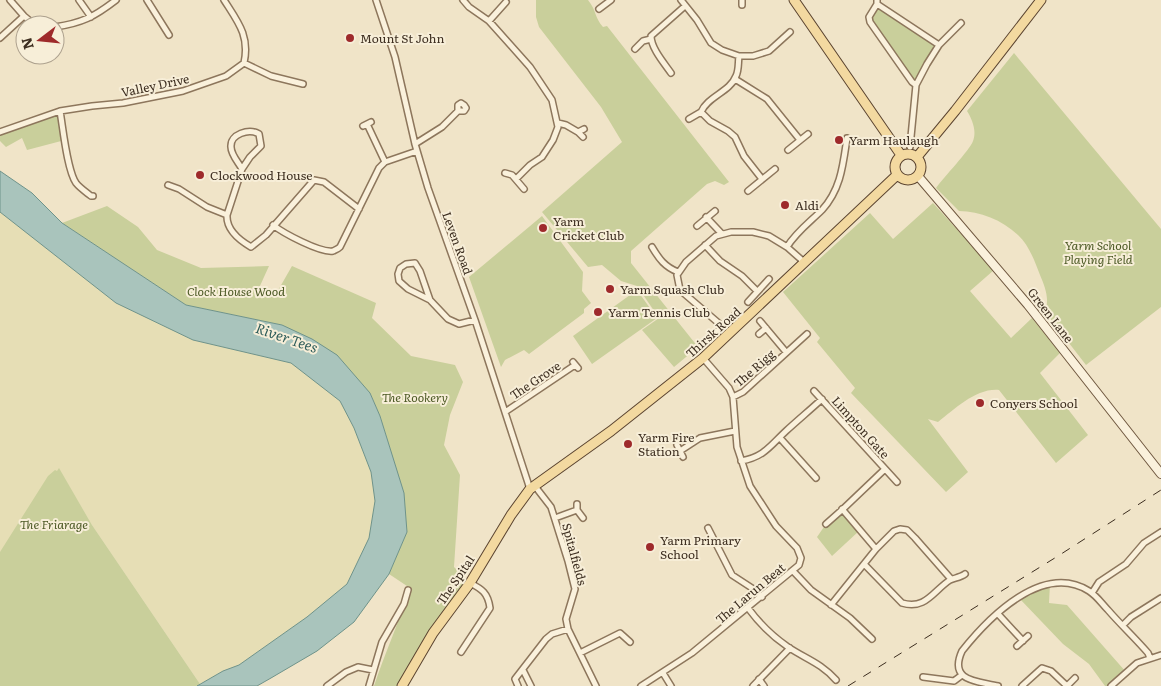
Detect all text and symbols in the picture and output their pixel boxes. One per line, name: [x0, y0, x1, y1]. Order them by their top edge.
north arrow: [15, 15, 65, 65]
place label: Mount St John: [360, 29, 444, 47]
marker: Mount St John: [344, 32, 356, 44]
text: N: [15, 35, 38, 52]
street label: Valley Drive: [119, 69, 191, 101]
place label: Yarm Haulaugh: [849, 131, 939, 149]
marker: Yarm Haulaugh: [833, 134, 845, 146]
place label: Clockwood House: [210, 166, 312, 184]
marker: Clockwood House: [194, 169, 206, 181]
place label: Aldi: [795, 196, 819, 214]
marker: Aldi: [779, 199, 791, 211]
street label: Leven Road: [438, 209, 478, 278]
place label: Yarm Cricket Club: [553, 212, 624, 244]
marker: Yarm Cricket Club: [537, 222, 549, 234]
park label: Yarm School Playing Field: [1063, 236, 1133, 268]
place label: Yarm Squash Club: [620, 280, 724, 298]
park label: Clock House Wood: [187, 282, 285, 300]
marker: Yarm Squash Club: [604, 283, 616, 295]
street label: Green Lane: [1024, 284, 1078, 346]
street label: Thirsk Road: [681, 302, 745, 362]
place label: Yarm Tennis Club: [608, 303, 710, 321]
marker: Yarm Tennis Club: [592, 306, 604, 318]
water label: River Tees: [253, 317, 321, 357]
street label: The Rigg: [729, 345, 779, 391]
street label: The Grove: [506, 356, 564, 404]
park label: The Rookery: [382, 388, 448, 406]
street label: Limpton Gate: [828, 392, 894, 462]
place label: Conyers School: [990, 394, 1078, 412]
marker: Conyers School: [974, 397, 986, 409]
place label: Yarm Fire Station: [638, 428, 695, 460]
marker: Yarm Fire Station: [622, 438, 634, 450]
park label: The Friarage: [20, 515, 88, 533]
street label: Spitalfields: [558, 521, 592, 588]
place label: Yarm Primary School: [660, 531, 741, 563]
marker: Yarm Primary School: [644, 541, 656, 553]
street label: The Spital: [432, 551, 478, 609]
street label: The Larun Beat: [711, 558, 789, 628]

